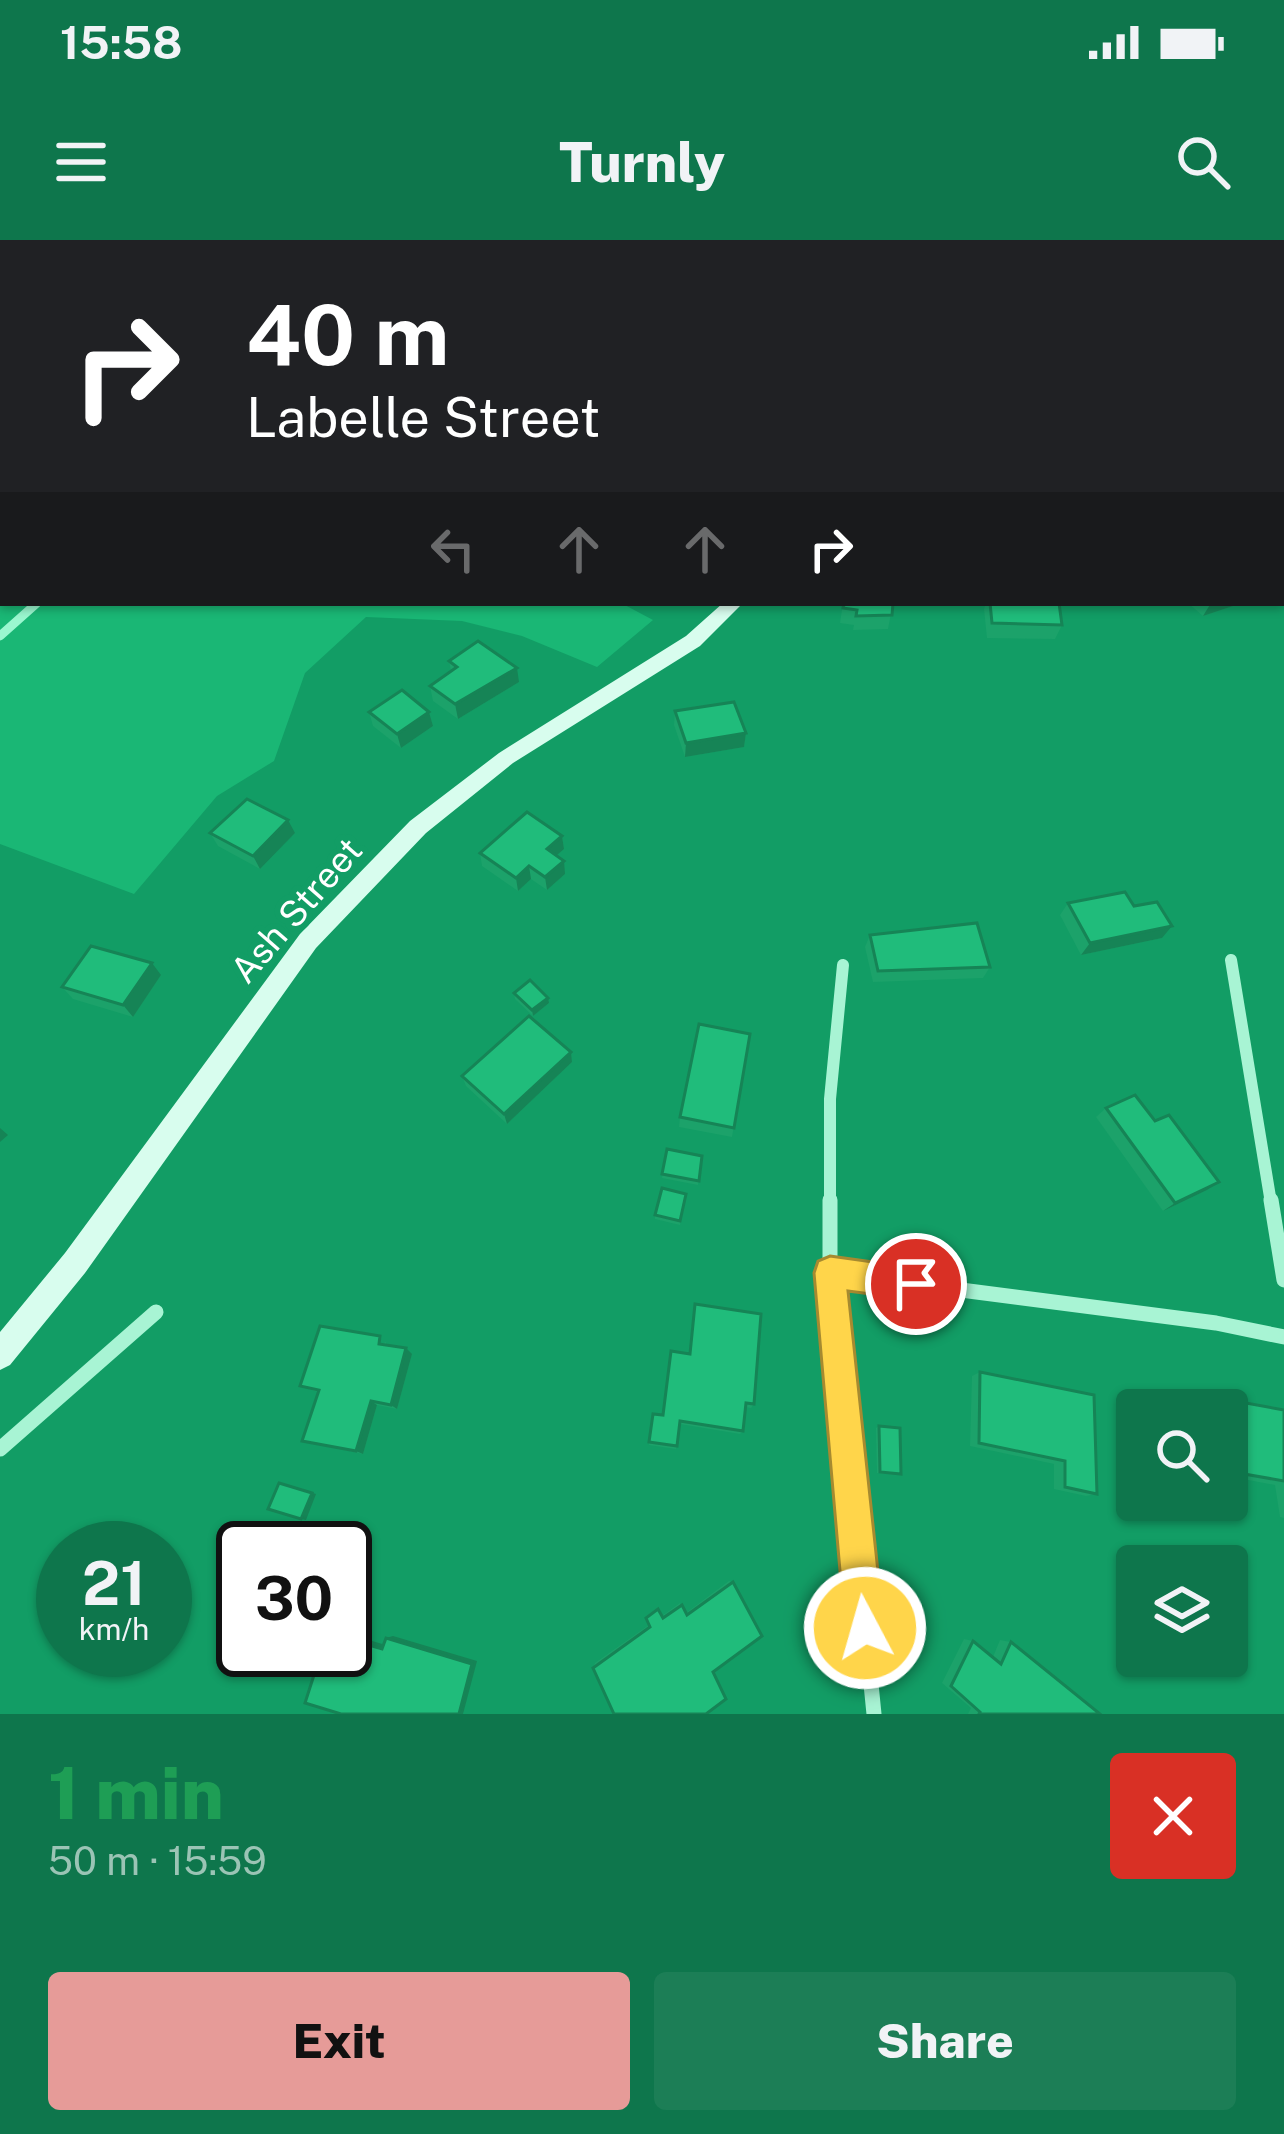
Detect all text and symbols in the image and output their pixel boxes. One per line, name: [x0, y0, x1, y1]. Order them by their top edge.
text: 15:58: [60, 16, 182, 69]
icon: menu: [48, 129, 114, 195]
icon: search: [1170, 129, 1236, 195]
text: Turnly: [559, 131, 725, 194]
text: 40 m: [246, 285, 449, 384]
icon: right: [48, 288, 204, 444]
text: Labelle Street: [246, 386, 601, 449]
icon: left: [420, 516, 486, 582]
icon: ahead: [546, 516, 612, 582]
icon: ahead: [672, 516, 738, 582]
icon: right: [798, 516, 864, 582]
street label: Ash Street: [222, 829, 370, 991]
pin: [865, 1233, 967, 1335]
icon: arrive: [883, 1251, 949, 1317]
map controls: [1116, 1389, 1248, 1677]
button: search: [1116, 1389, 1248, 1521]
speed limit sign: 30: [216, 1521, 372, 1677]
button: layers: [1116, 1545, 1248, 1677]
text: 21: [82, 1548, 146, 1619]
position arrow: [802, 1565, 928, 1691]
text: km/h: [79, 1611, 149, 1647]
text: 1 min: [48, 1751, 224, 1835]
button: close: [1110, 1753, 1236, 1879]
text: 50 m · 15:59: [48, 1838, 267, 1884]
button: Exit: [48, 1972, 630, 2110]
button: Share: [654, 1972, 1236, 2110]

